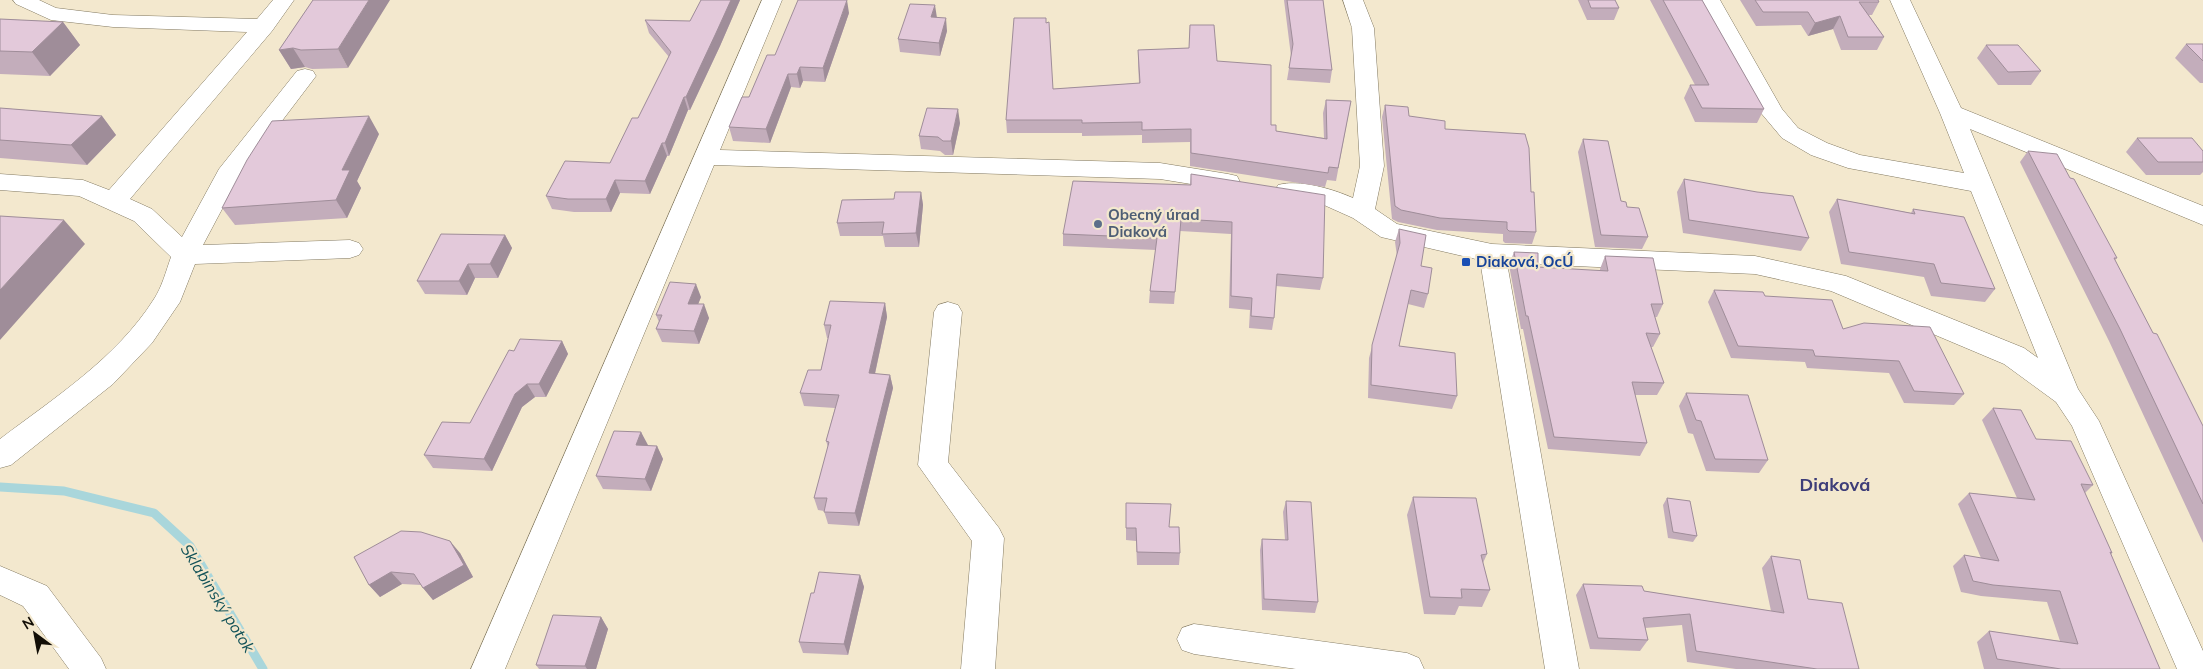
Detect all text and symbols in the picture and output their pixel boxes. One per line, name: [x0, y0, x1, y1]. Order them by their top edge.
place label: Obecný úrad Diaková: [1108, 205, 1199, 241]
marker: Obecný úrad Diaková: [1092, 218, 1104, 230]
place label: Diaková, OcÚ: [1476, 252, 1573, 271]
marker: Diaková, OcÚ: [1460, 256, 1472, 268]
district label: Diaková: [1800, 473, 1870, 496]
water label: Sklabinský potok: [177, 540, 260, 657]
north arrow: [10, 609, 60, 659]
text: N: [19, 613, 37, 633]

